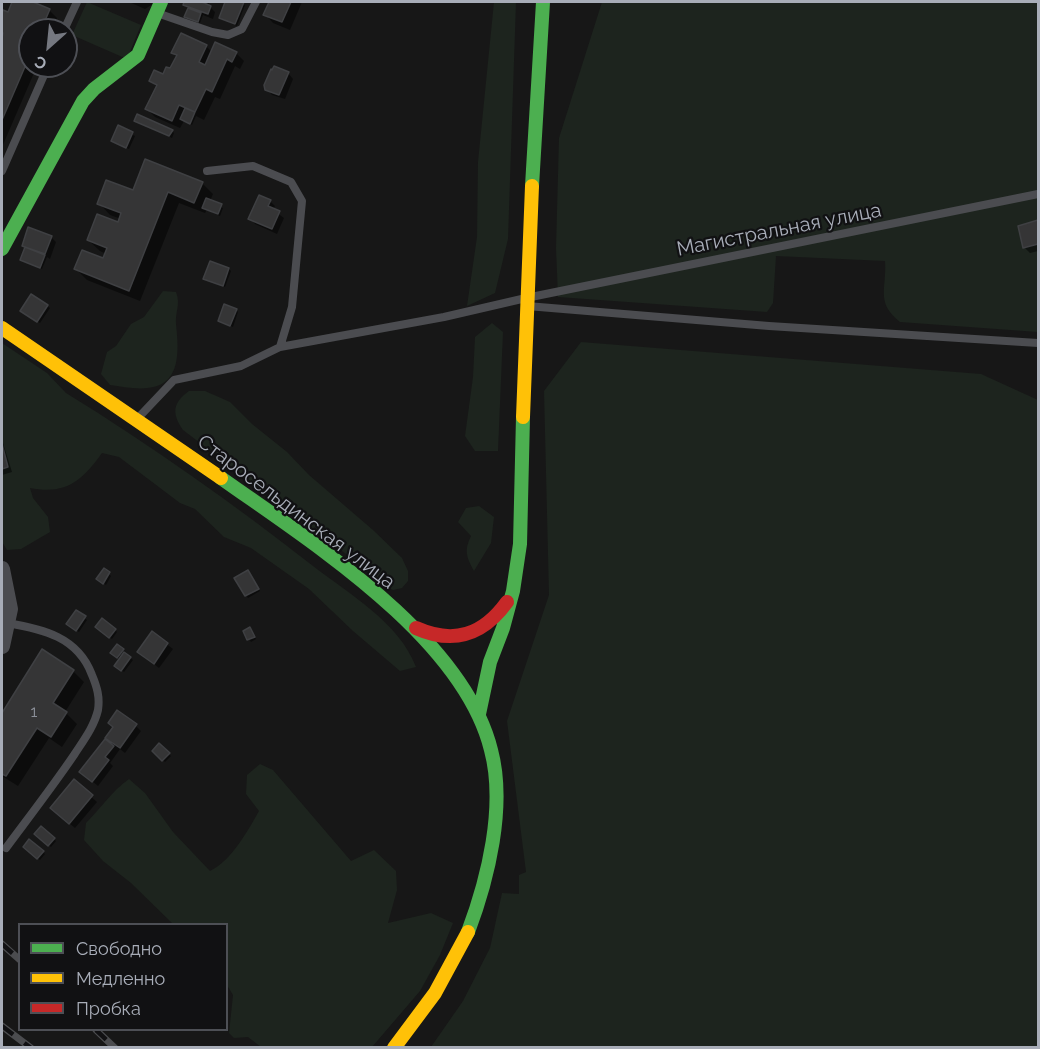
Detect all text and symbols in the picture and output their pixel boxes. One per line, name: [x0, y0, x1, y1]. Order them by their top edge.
north arrow: [18, 18, 78, 78]
text: С: [31, 52, 50, 74]
street label: Магистральная улица: [675, 198, 883, 262]
street label: Старосельдинская улица: [192, 430, 400, 594]
house number: 1: [31, 702, 37, 722]
legend: [18, 923, 228, 1031]
text: Свободно: [76, 938, 162, 959]
text: Медленно: [76, 968, 165, 989]
text: Пробка: [76, 998, 141, 1019]

